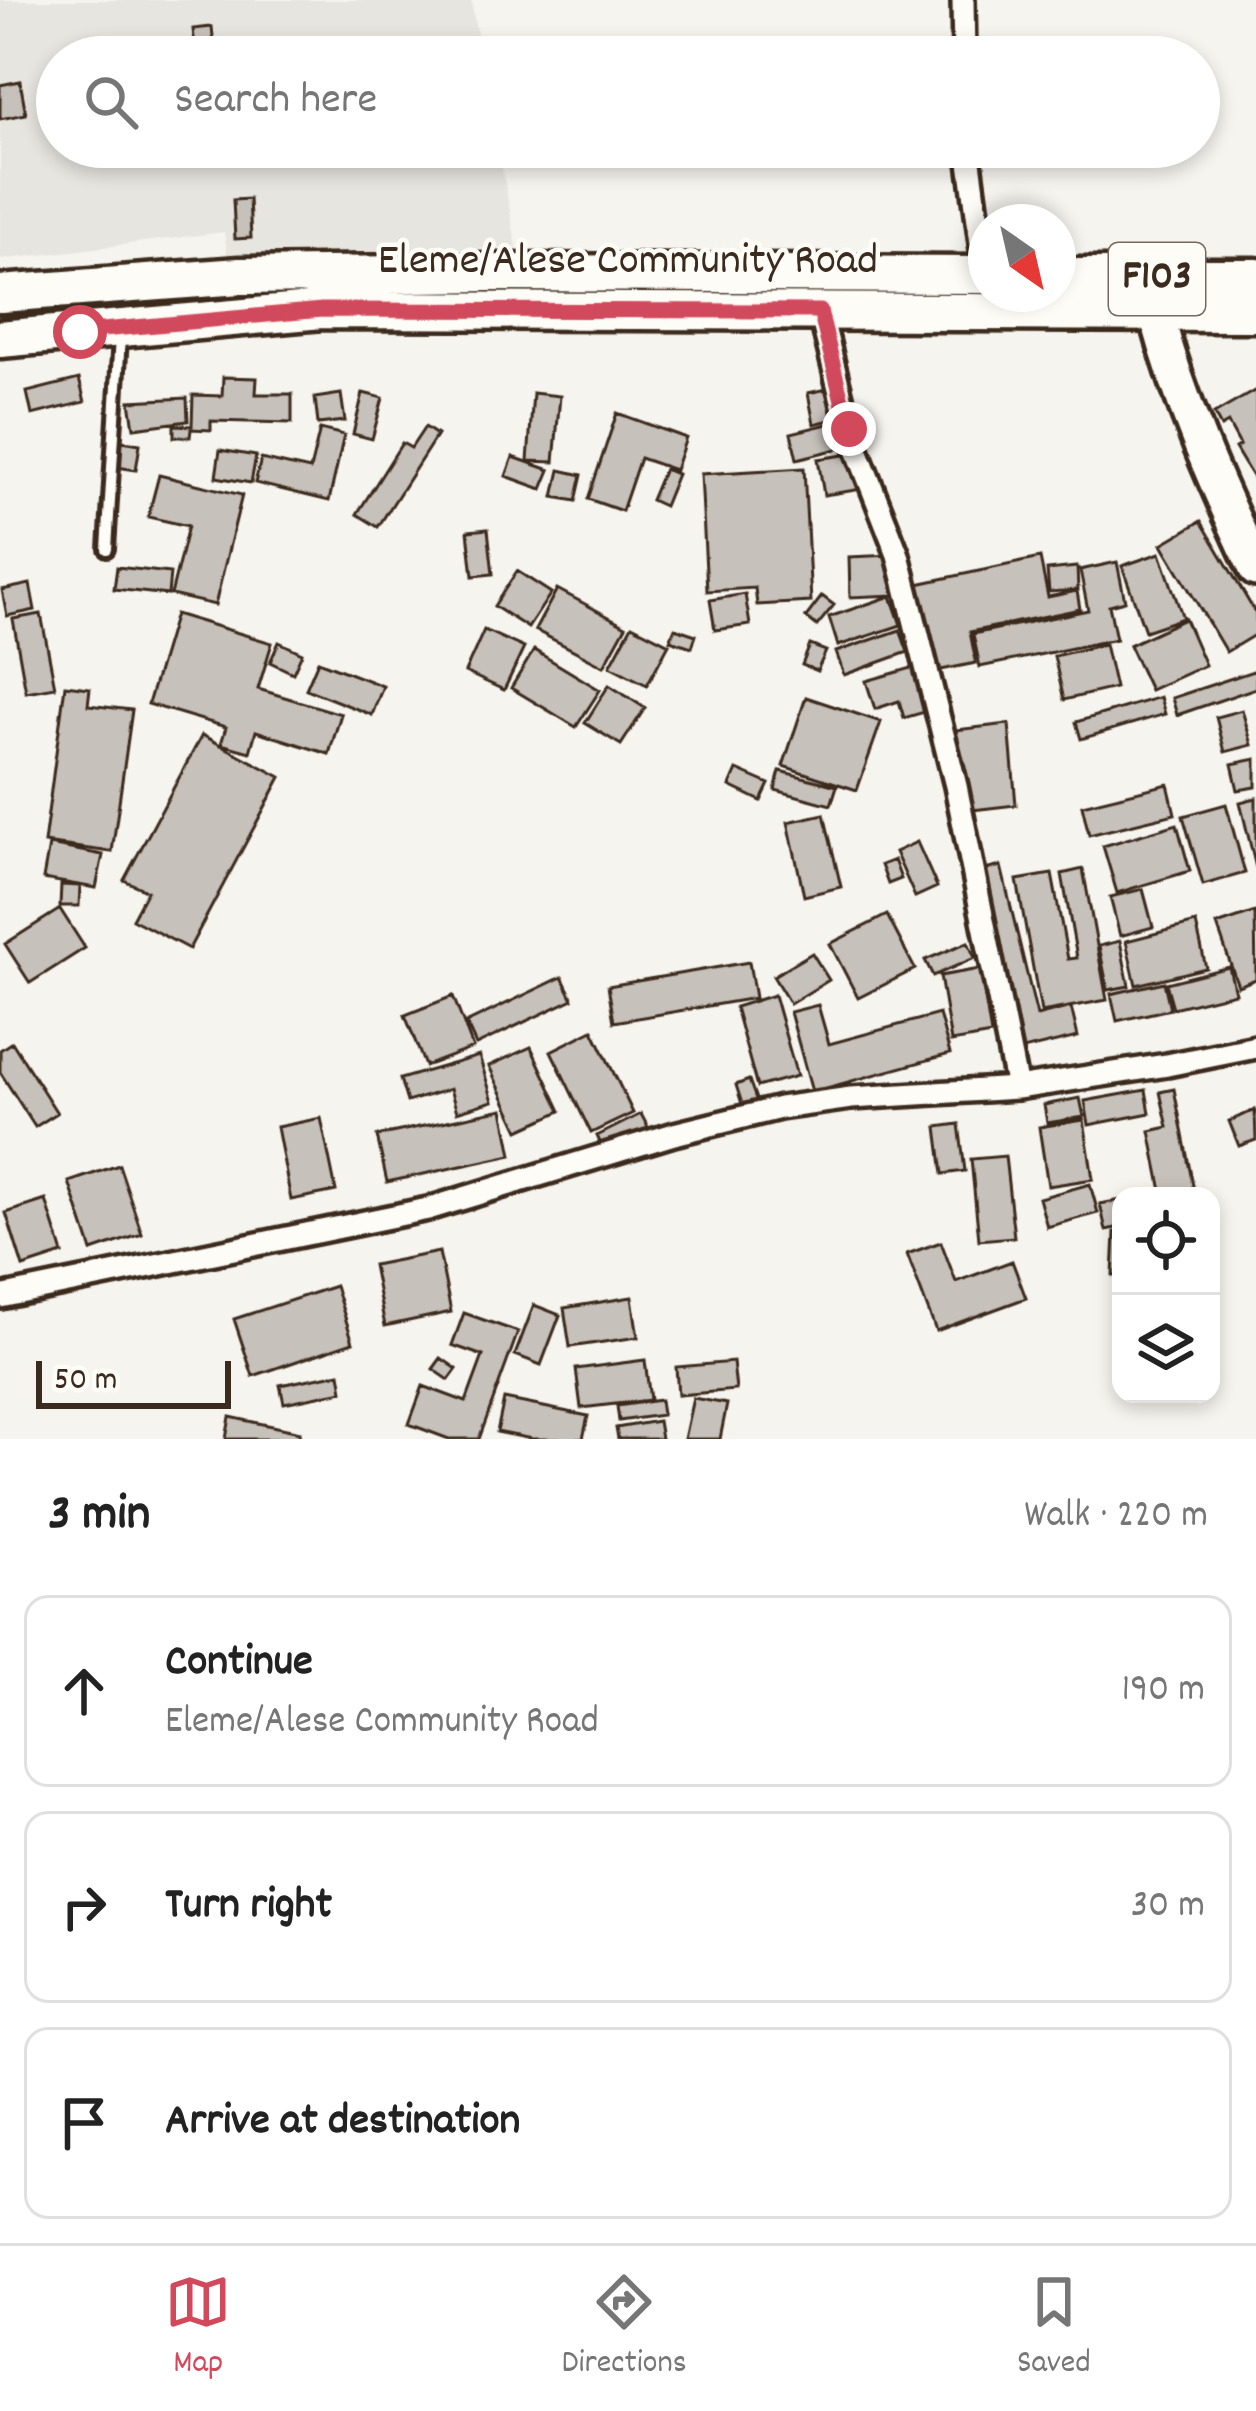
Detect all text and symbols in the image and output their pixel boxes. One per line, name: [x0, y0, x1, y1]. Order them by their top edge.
search box: [36, 36, 1220, 168]
icon: search: [78, 69, 144, 135]
text: Search here: [174, 70, 377, 134]
north arrow: [968, 204, 1076, 312]
street label: Eleme/Alese Community Road: [378, 231, 878, 295]
road number: F103: [1109, 243, 1205, 315]
route start: [53, 305, 107, 359]
route end: [822, 402, 876, 456]
map controls: [1112, 1187, 1220, 1403]
button: locate: [1112, 1187, 1220, 1295]
button: layers: [1112, 1295, 1220, 1403]
scale bar: [36, 1355, 231, 1408]
text: 50 m: [54, 1358, 118, 1405]
text: 3 min: [48, 1481, 150, 1553]
text: Walk · 220 m: [1024, 1490, 1208, 1545]
text: Continue: [165, 1632, 313, 1696]
icon: ahead: [51, 1658, 117, 1724]
text: 190 m: [1122, 1664, 1205, 1719]
text: Eleme/Alese Community Road: [165, 1696, 599, 1751]
icon: right: [51, 1874, 117, 1940]
text: Turn right: [165, 1875, 332, 1939]
text: 30 m: [1131, 1880, 1205, 1935]
icon: arrive: [51, 2090, 117, 2156]
text: Arrive at destination: [165, 2091, 520, 2155]
tab: Map: [165, 2269, 231, 2388]
tab: Directions: [562, 2269, 687, 2388]
tab: Saved: [1017, 2269, 1091, 2388]

